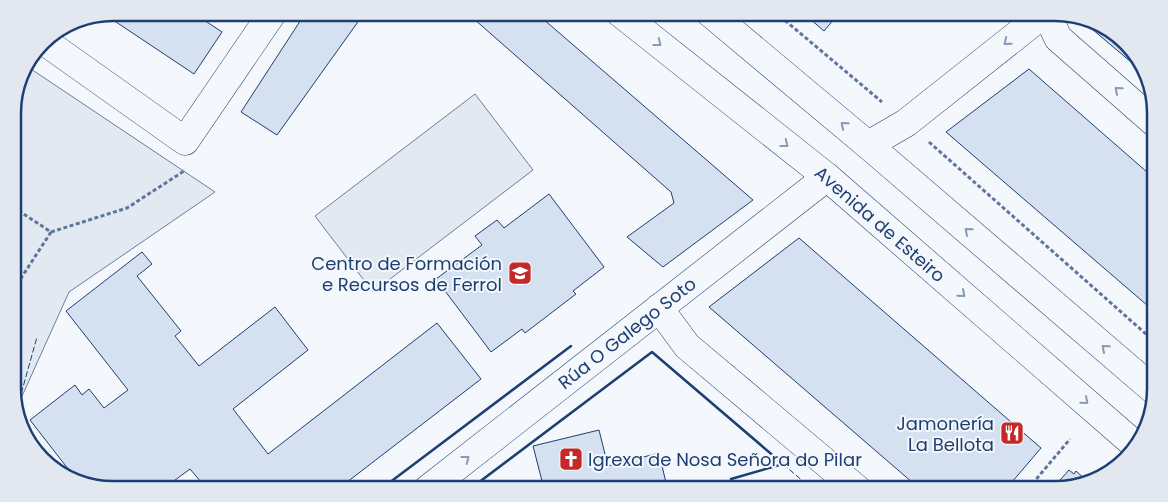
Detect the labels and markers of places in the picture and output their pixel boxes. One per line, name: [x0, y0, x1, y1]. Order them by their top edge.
place label: Centro de Formación e Recursos de Ferrol: [311, 251, 502, 297]
school or university icon: Centro de Formación e Recursos de Ferrol: [507, 260, 533, 286]
place label: Jamonería La Bellota: [896, 411, 994, 457]
restaurant icon: Jamonería La Bellota: [999, 420, 1025, 446]
church icon: Igrexa de Nosa Señora do Pilar: [558, 446, 584, 472]
place label: Igrexa de Nosa Señora do Pilar: [588, 447, 862, 472]

